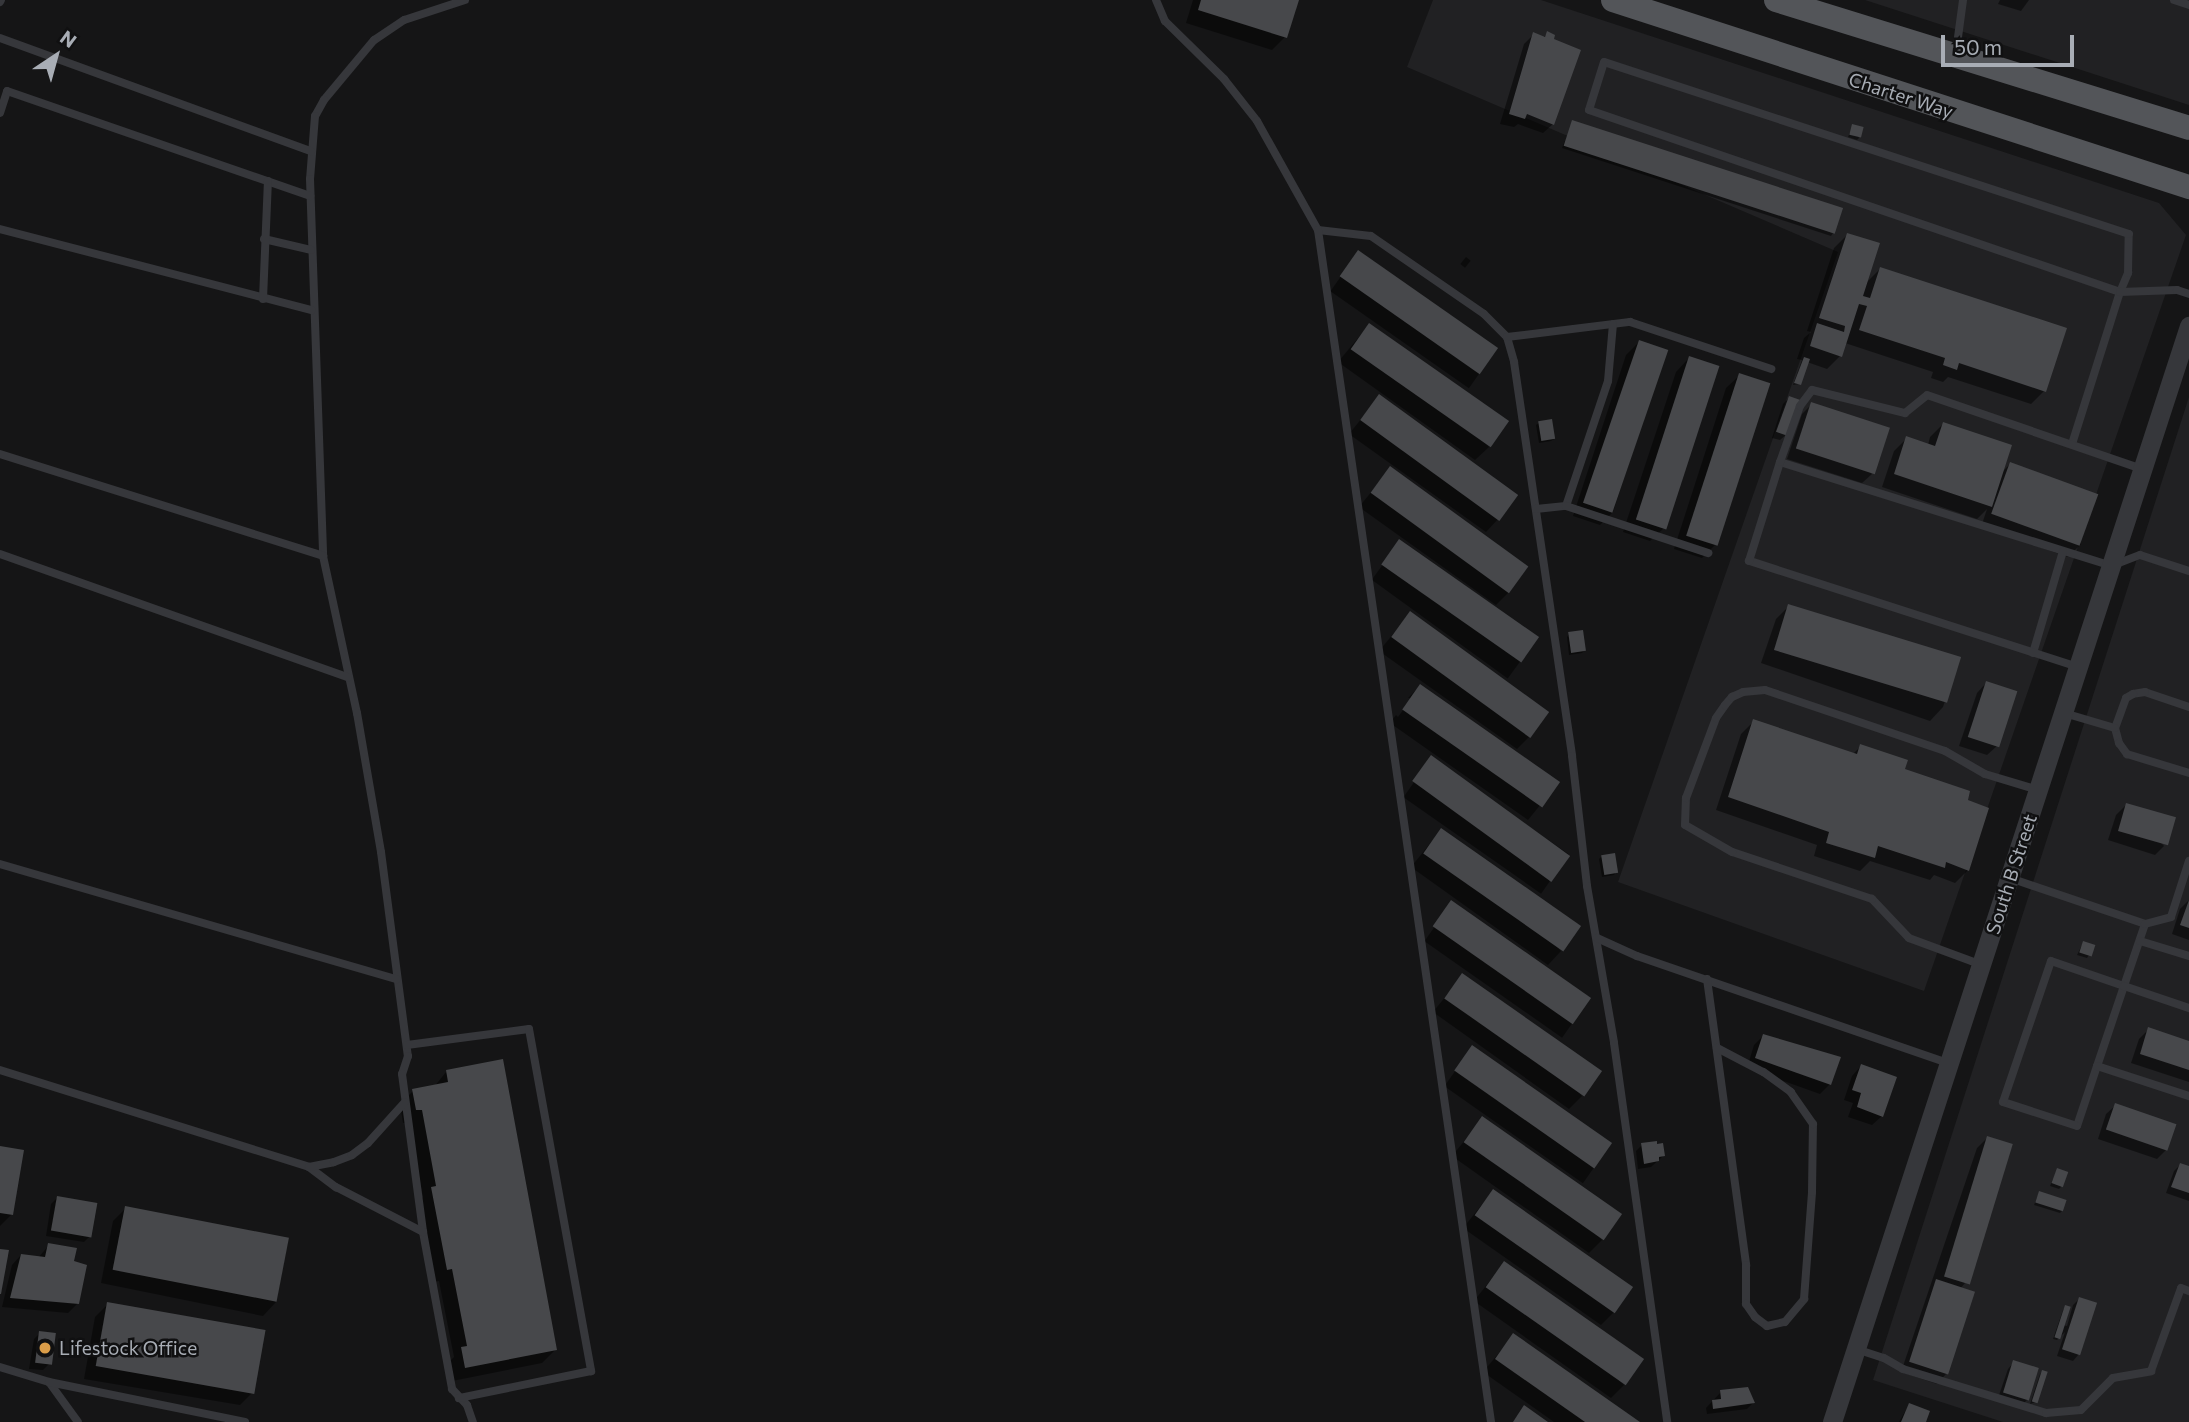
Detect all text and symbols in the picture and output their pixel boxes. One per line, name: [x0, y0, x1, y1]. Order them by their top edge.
north arrow: [21, 21, 91, 91]
scale bar: [1944, 21, 2077, 65]
text: N: [56, 25, 81, 52]
text: 50 m: [1954, 34, 2002, 59]
street label: Charter Way: [1846, 67, 1956, 123]
street label: South B Street: [1981, 811, 2041, 937]
place label: Lifestock Office: [59, 1337, 197, 1359]
marker: Lifestock Office: [37, 1340, 53, 1356]

